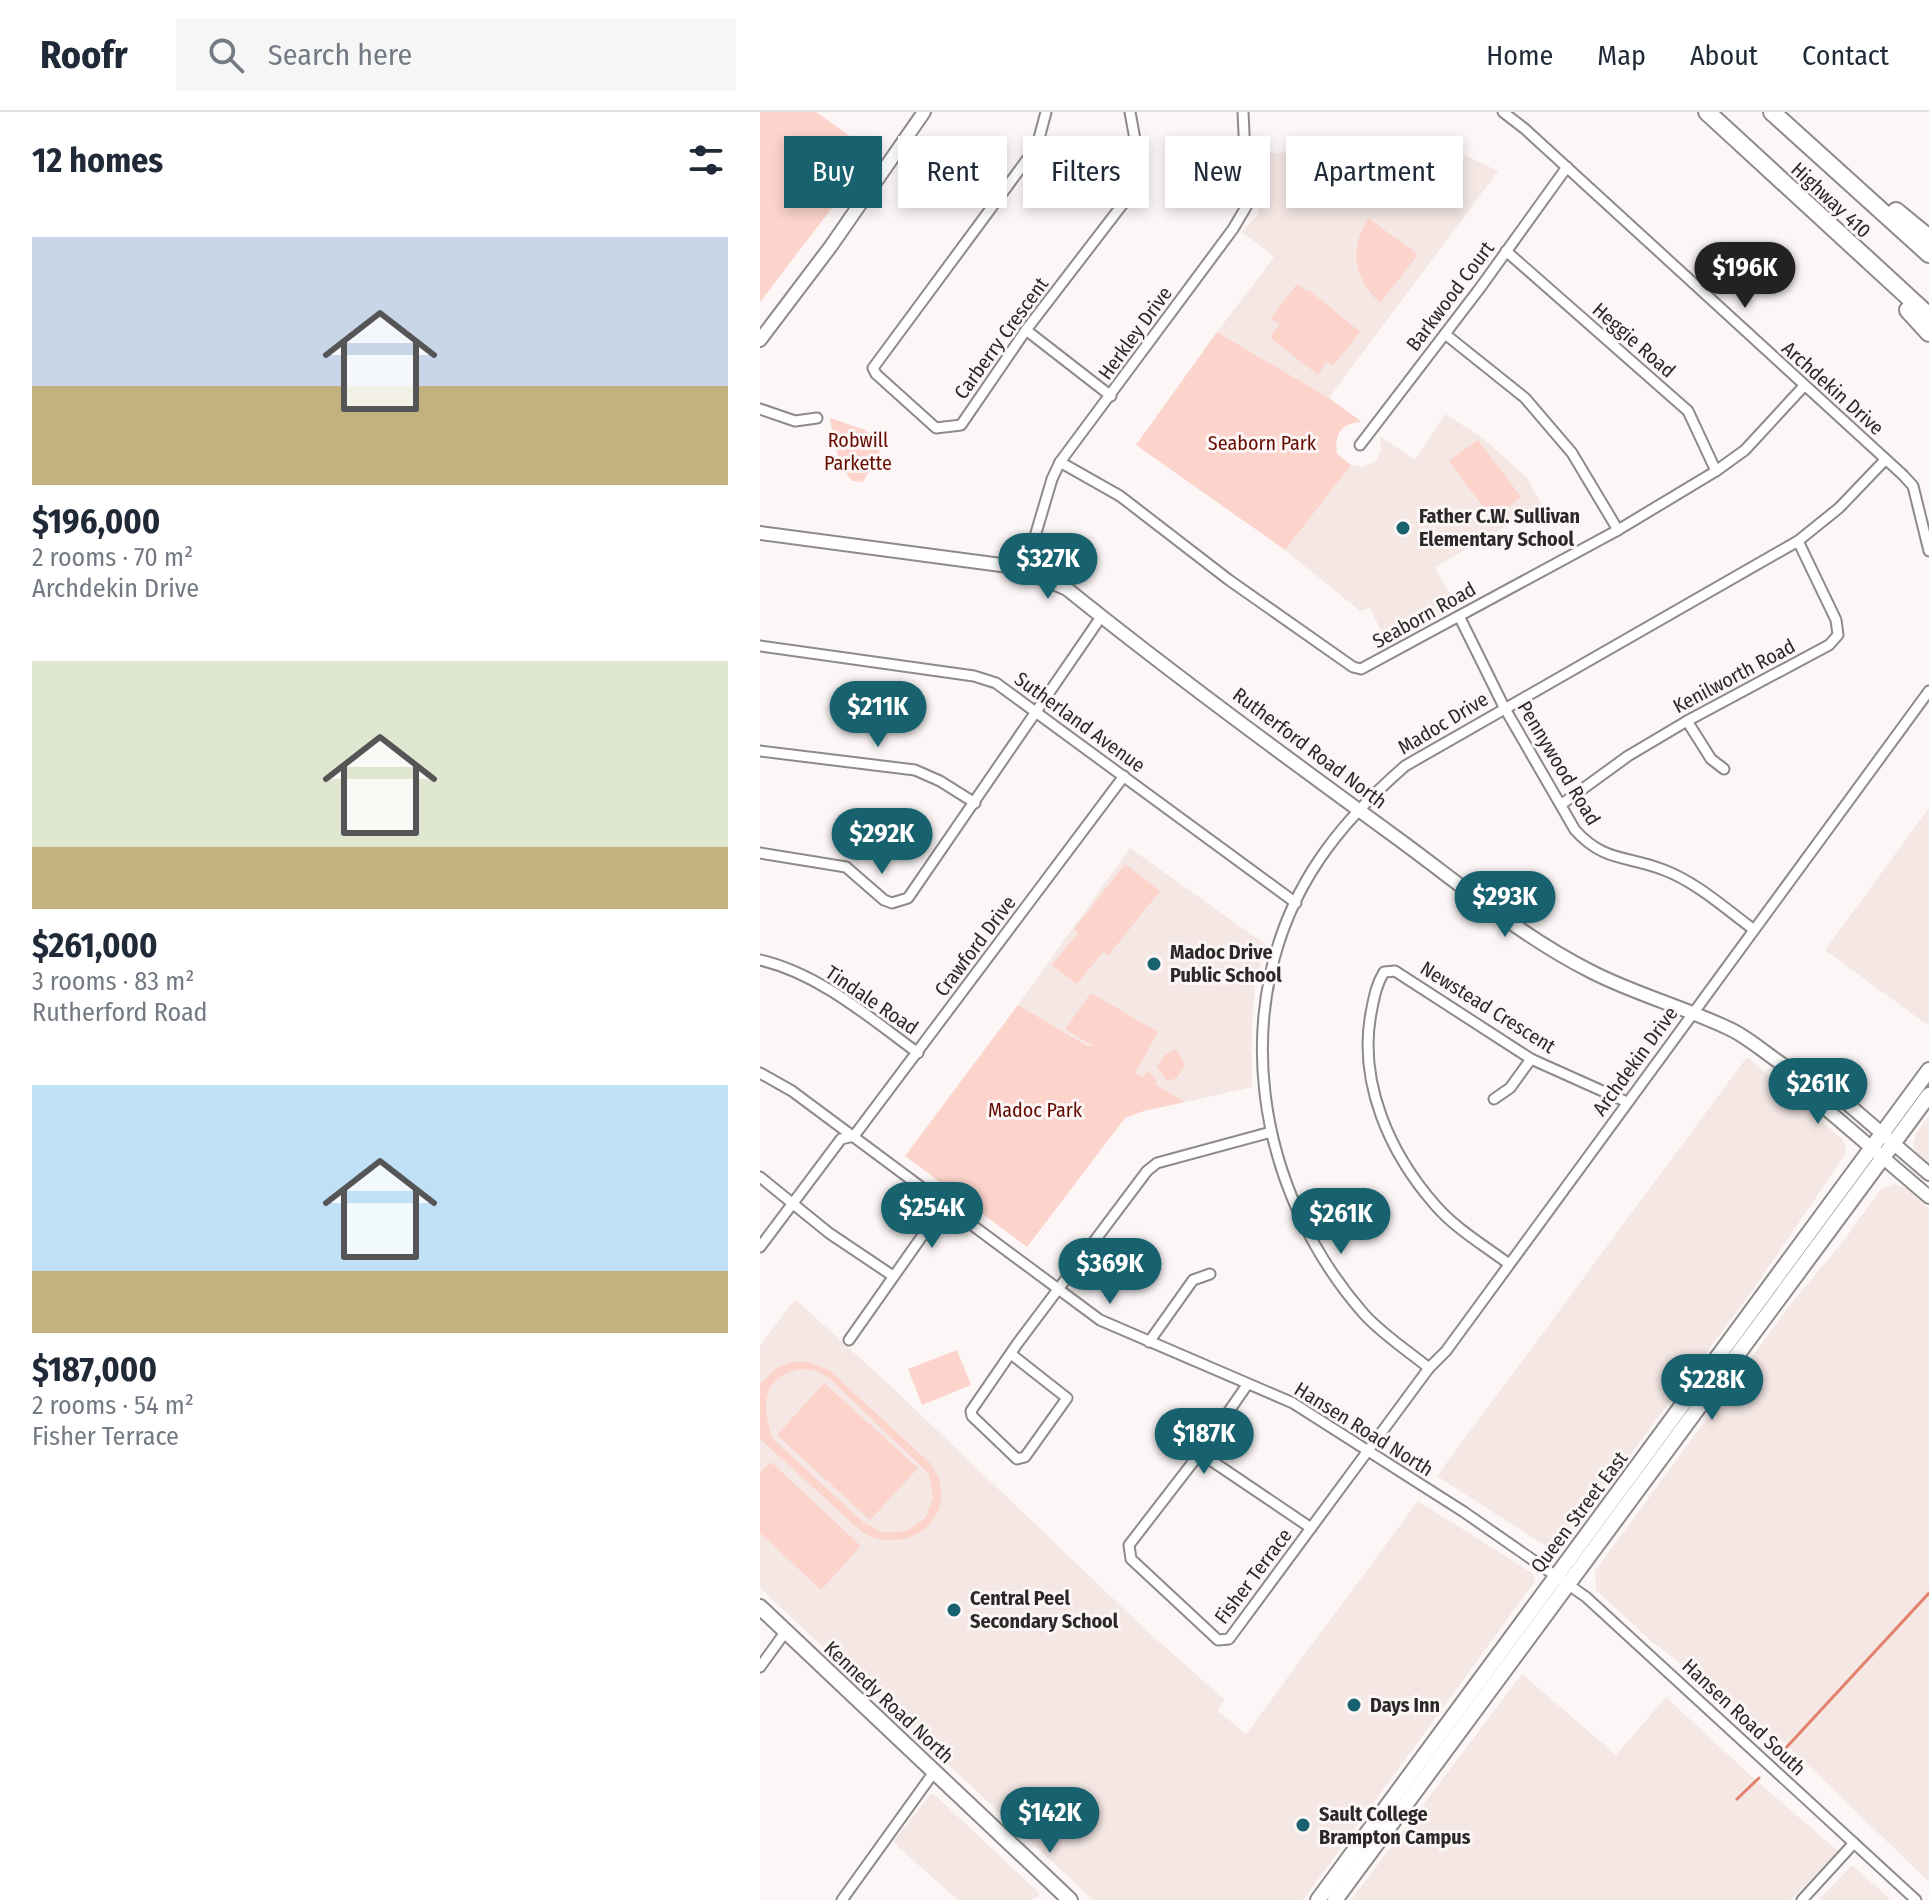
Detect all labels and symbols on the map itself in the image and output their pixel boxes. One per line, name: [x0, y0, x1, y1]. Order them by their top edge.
street label: Highway 410: [1786, 157, 1876, 243]
street label: Barkwood Court: [1401, 236, 1499, 355]
pin: $196K: [1689, 242, 1801, 310]
street label: Carberry Crescent: [949, 272, 1053, 404]
street label: Herkley Drive: [1093, 282, 1177, 384]
street label: Heggie Road: [1588, 298, 1680, 382]
street label: Archdekin Drive: [1777, 336, 1889, 440]
park label: Robwill Parkette: [824, 428, 892, 475]
park label: Seaborn Park: [1208, 431, 1317, 455]
place label: Father C.W. Sullivan Elementary School: [1419, 504, 1580, 551]
marker: Father C.W. Sullivan Elementary School: [1394, 519, 1412, 537]
pin: $327K: [992, 533, 1104, 601]
street label: Seaborn Road: [1368, 577, 1480, 653]
street label: Kenilworth Road: [1669, 634, 1799, 718]
street label: Sutherland Avenue: [1010, 667, 1150, 777]
pin: $211K: [822, 681, 934, 749]
street label: Rutherford Road North: [1228, 682, 1392, 814]
street label: Madoc Drive: [1394, 687, 1492, 759]
street label: Pennywood Road: [1513, 697, 1605, 829]
pin: $292K: [826, 808, 938, 876]
pin: $293K: [1449, 871, 1561, 939]
street label: Crawford Drive: [929, 891, 1021, 1001]
place label: Madoc Drive Public School: [1170, 940, 1282, 987]
marker: Madoc Drive Public School: [1145, 955, 1163, 973]
street label: Newstead Crescent: [1416, 956, 1560, 1058]
street label: Tindale Road: [821, 960, 923, 1040]
street label: Archdekin Drive: [1587, 1002, 1683, 1120]
pin: $261K: [1762, 1058, 1874, 1126]
park label: Madoc Park: [988, 1098, 1083, 1122]
pin: $254K: [876, 1182, 988, 1250]
pin: $261K: [1285, 1188, 1397, 1256]
pin: $369K: [1054, 1238, 1166, 1306]
pin: $228K: [1656, 1354, 1768, 1422]
street label: Hansen Road North: [1290, 1377, 1438, 1481]
pin: $187K: [1148, 1408, 1260, 1476]
street label: Queen Street East: [1526, 1446, 1633, 1577]
street label: Fisher Terrace: [1209, 1524, 1297, 1628]
place label: Central Peel Secondary School: [970, 1586, 1119, 1633]
marker: Central Peel Secondary School: [945, 1601, 963, 1619]
street label: Kennedy Road North: [819, 1636, 959, 1768]
street label: Hansen Road South: [1677, 1654, 1811, 1780]
place label: Days Inn: [1370, 1693, 1440, 1717]
marker: Days Inn: [1345, 1696, 1363, 1714]
pin: $142K: [994, 1787, 1106, 1855]
place label: Sault College Brampton Campus: [1319, 1802, 1471, 1849]
marker: Sault College Brampton Campus: [1294, 1816, 1312, 1834]

